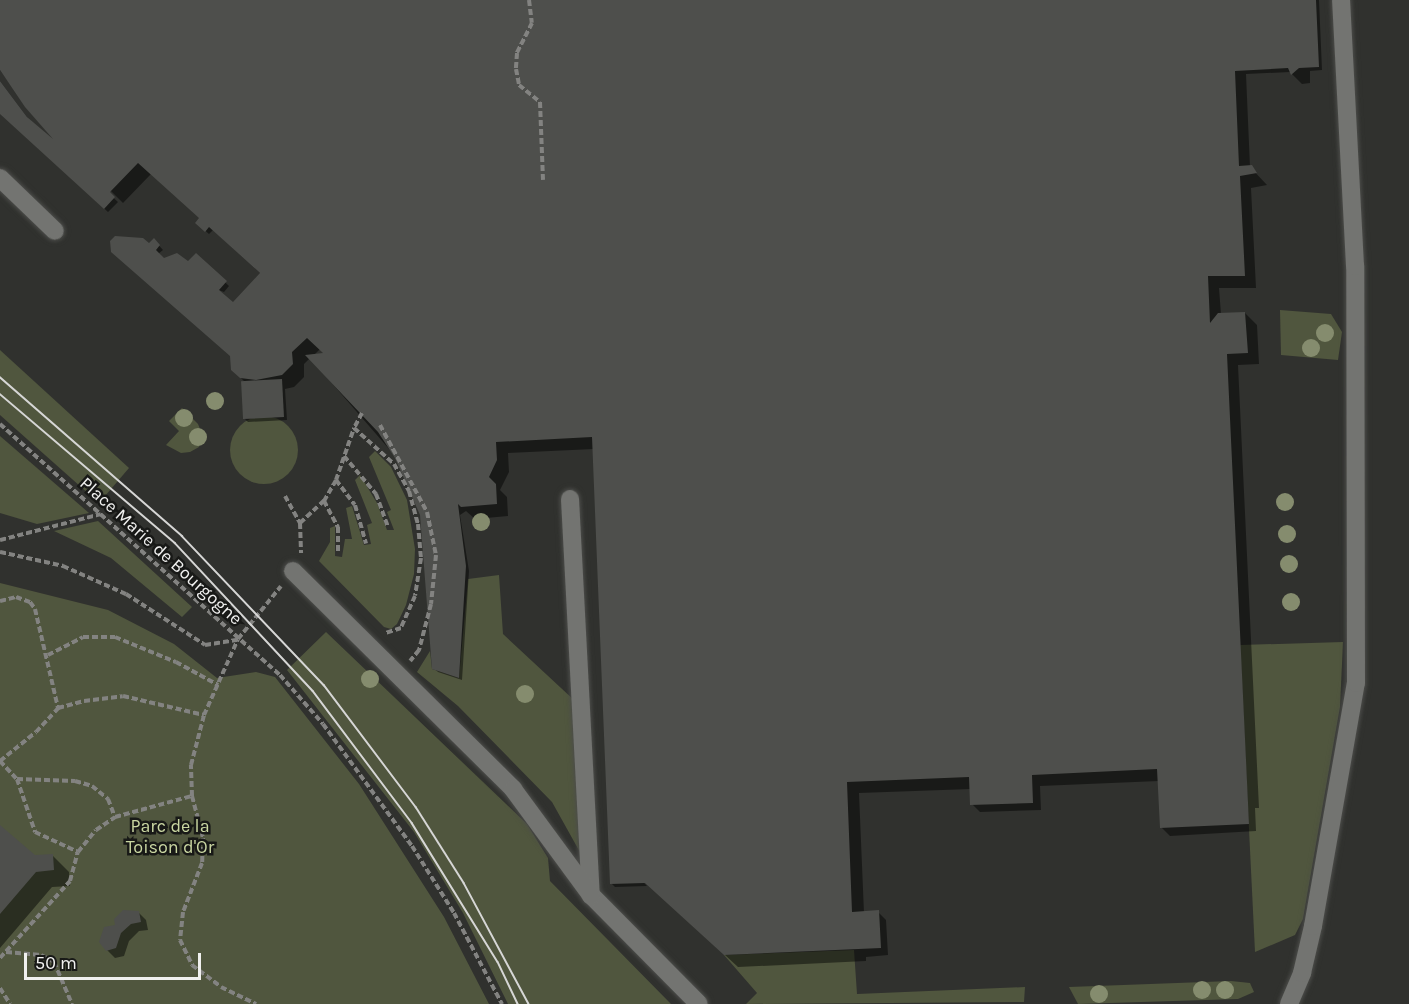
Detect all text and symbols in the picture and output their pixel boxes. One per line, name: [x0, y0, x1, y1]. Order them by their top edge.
street label: Place Marie de Bourgogne: [75, 472, 247, 630]
park label: Parc de la Toison d'Or: [126, 816, 214, 858]
scale bar: [27, 941, 204, 979]
text: 50 m: [35, 952, 77, 974]

